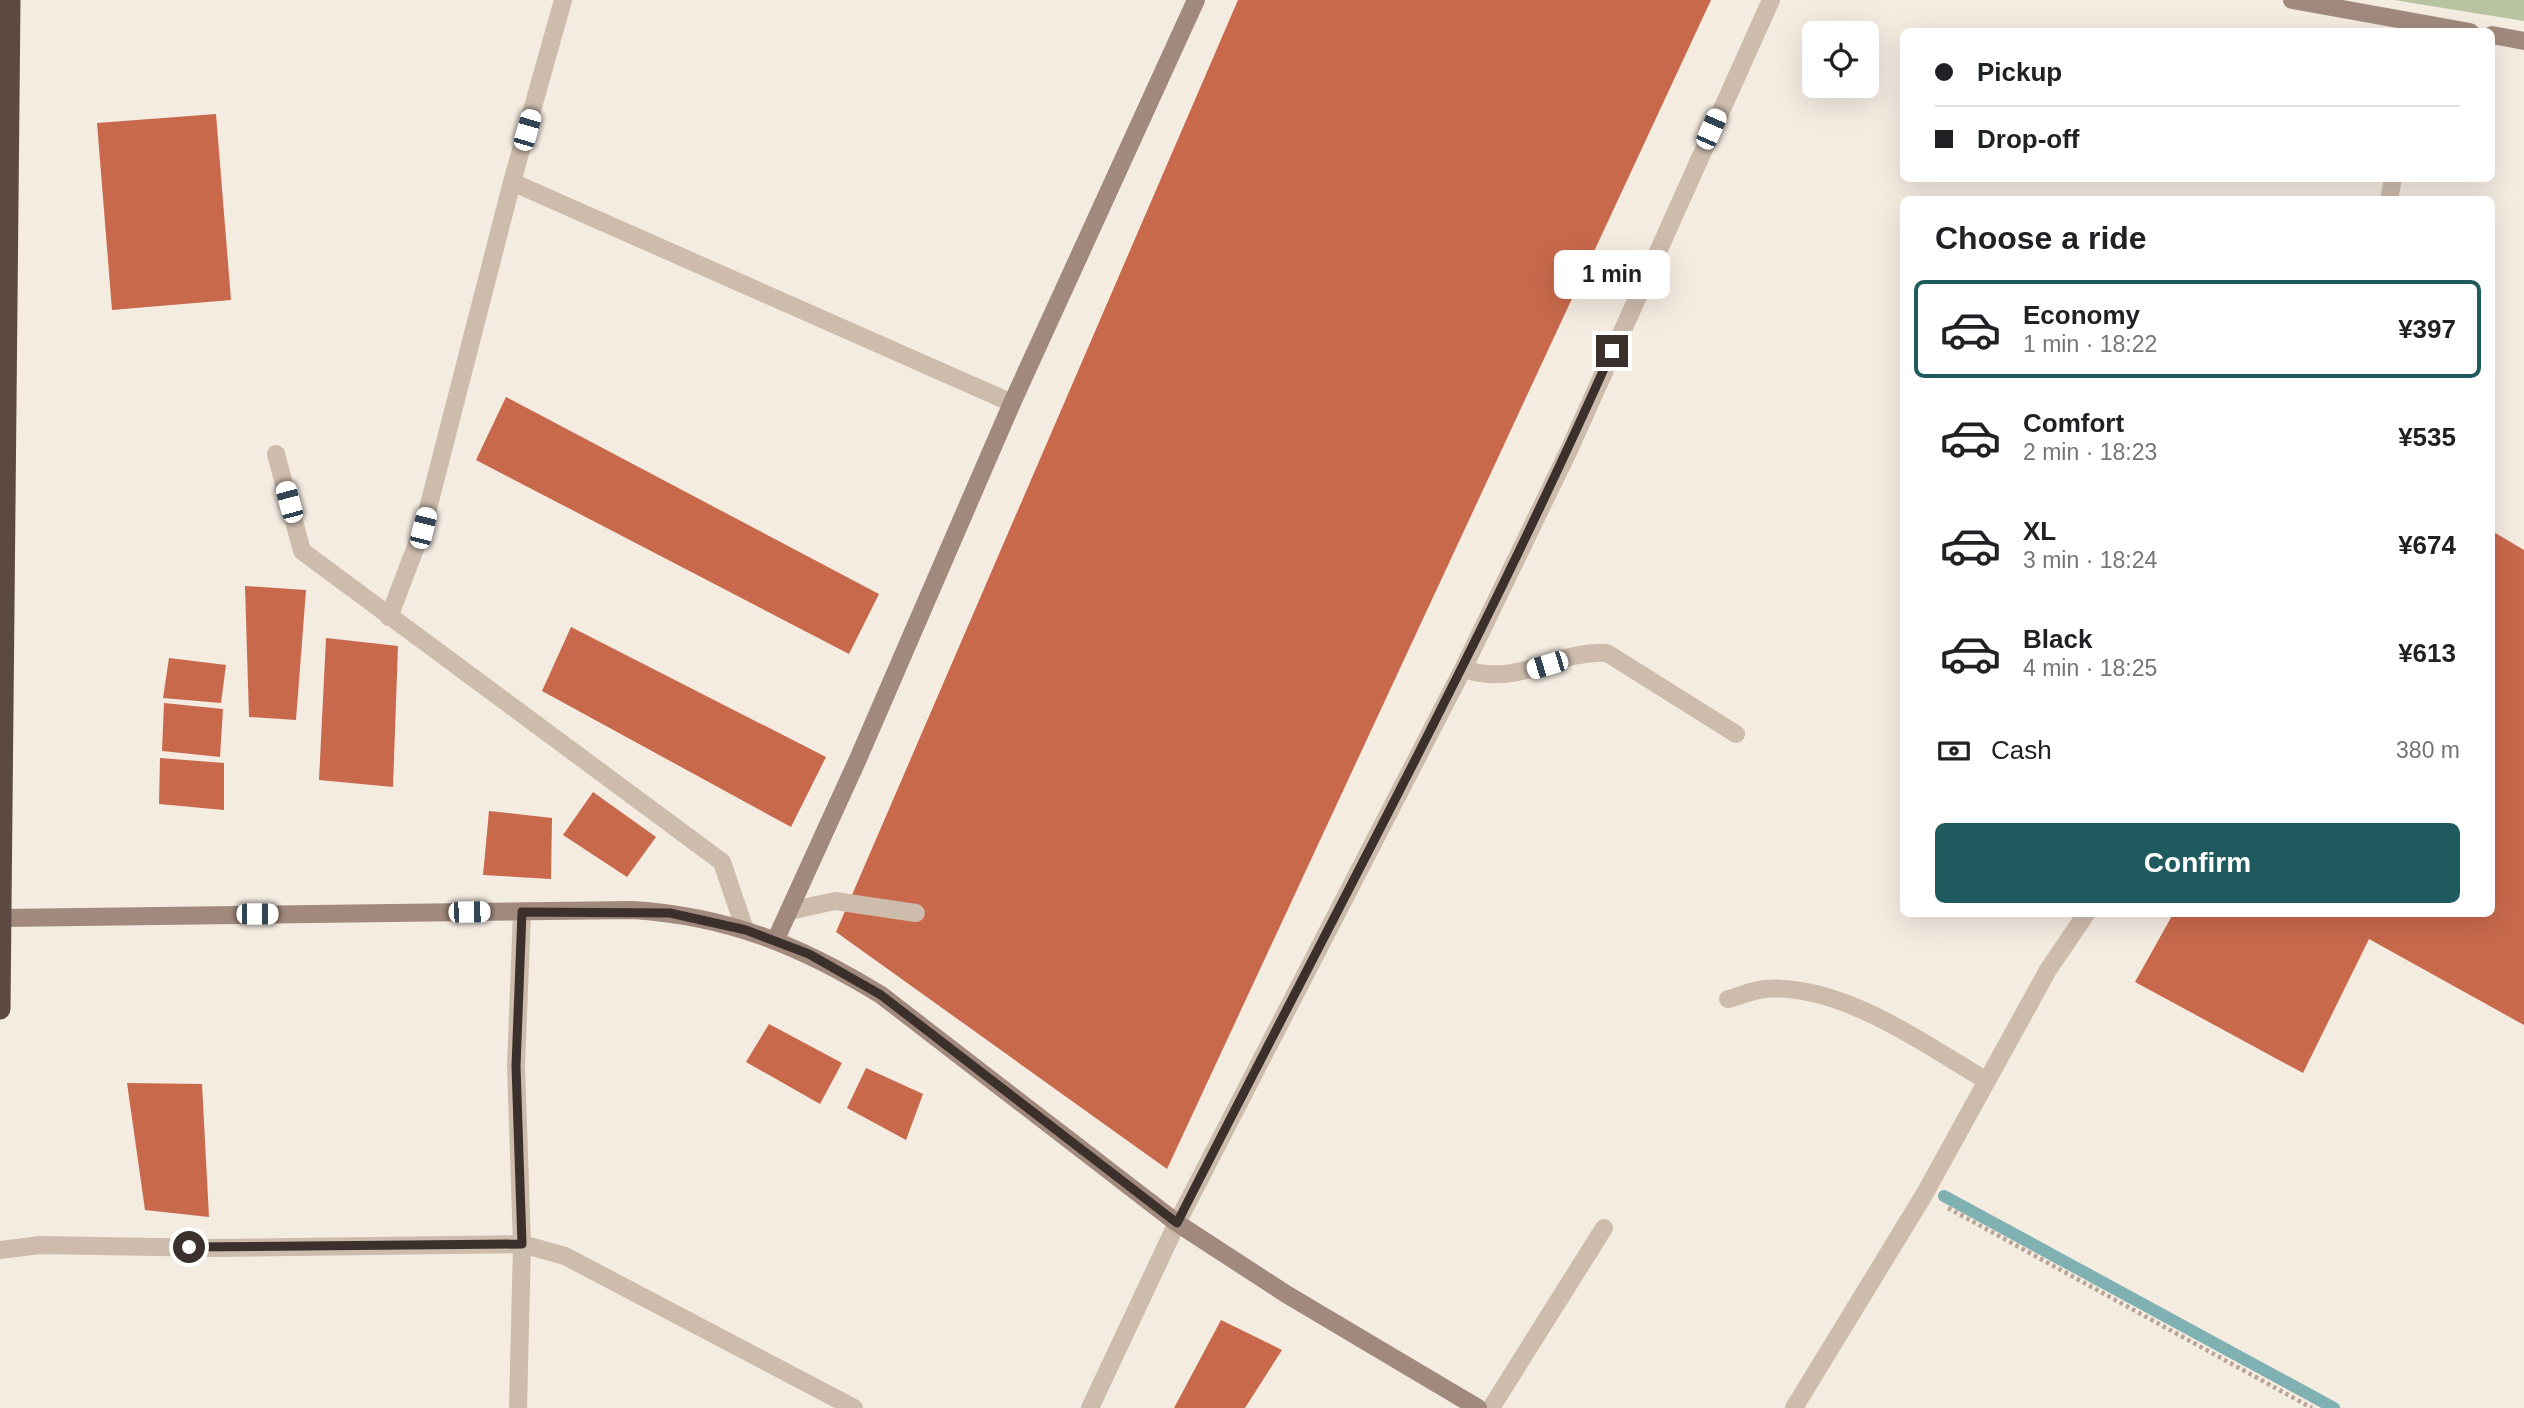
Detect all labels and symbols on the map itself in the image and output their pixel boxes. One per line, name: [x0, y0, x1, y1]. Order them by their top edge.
car: [1693, 106, 1730, 152]
car: [512, 107, 543, 153]
callout: 1 min: [1554, 250, 1670, 298]
route end: [1596, 335, 1628, 367]
car: [274, 479, 305, 525]
car: [408, 505, 439, 551]
car: [1524, 649, 1571, 681]
car: [448, 901, 491, 923]
car: [237, 904, 279, 925]
route start: [173, 1231, 205, 1263]

